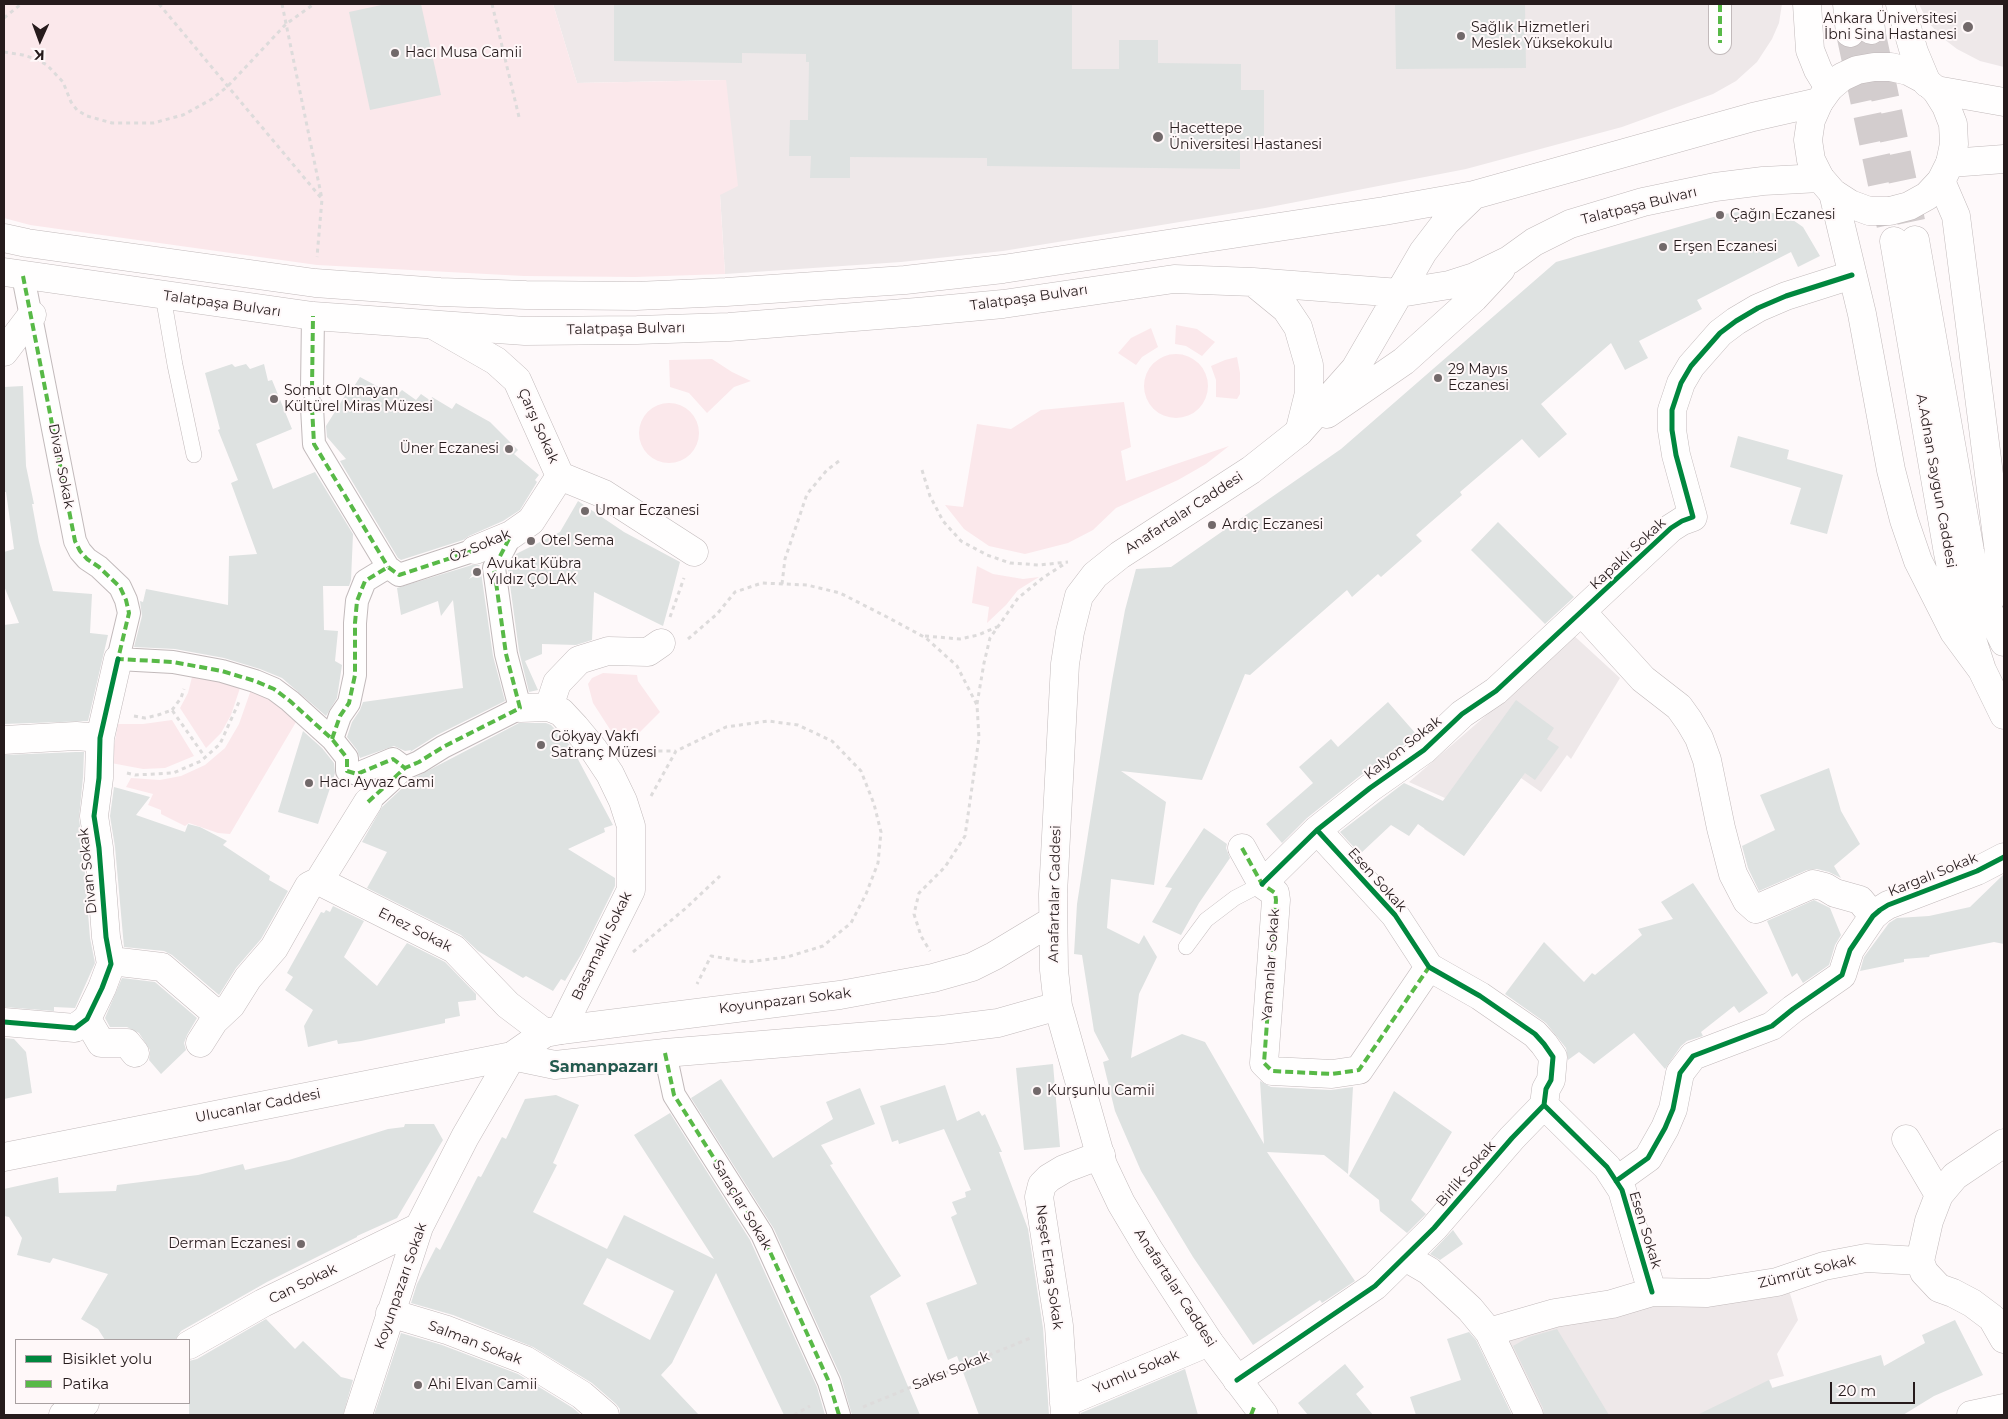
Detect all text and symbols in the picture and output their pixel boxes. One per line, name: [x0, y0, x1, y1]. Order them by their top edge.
place label: Ankara Üniversitesi İbni Sina Hastanesi: [1823, 11, 1957, 44]
north arrow: [15, 15, 65, 65]
place label: Sağlık Hizmetleri Meslek Yüksekokulu: [1471, 20, 1613, 52]
marker: Ankara Üniversitesi İbni Sina Hastanesi: [1961, 20, 1975, 34]
marker: Sağlık Hizmetleri Meslek Yüksekokulu: [1455, 30, 1467, 42]
place label: Hacı Musa Camii: [405, 45, 522, 61]
text: K: [34, 46, 45, 64]
marker: Hacı Musa Camii: [389, 47, 401, 59]
place label: Hacettepe Üniversitesi Hastanesi: [1169, 121, 1322, 154]
marker: Hacettepe Üniversitesi Hastanesi: [1151, 130, 1165, 144]
street label: Talatpaşa Bulvarı: [1579, 183, 1699, 229]
place label: Çağın Eczanesi: [1730, 207, 1836, 223]
marker: Çağın Eczanesi: [1714, 209, 1726, 221]
place label: Erşen Eczanesi: [1673, 239, 1777, 255]
marker: Erşen Eczanesi: [1657, 241, 1669, 253]
street label: Talatpaşa Bulvarı: [969, 281, 1089, 315]
street label: Talatpaşa Bulvarı: [162, 287, 282, 321]
street label: Talatpaşa Bulvarı: [567, 320, 685, 338]
place label: 29 Mayıs Eczanesi: [1448, 362, 1509, 394]
marker: 29 Mayıs Eczanesi: [1432, 372, 1444, 384]
place label: Somut Olmayan Kültürel Miras Müzesi: [284, 383, 433, 416]
street label: Çarşı Sokak: [514, 386, 562, 466]
marker: Somut Olmayan Kültürel Miras Müzesi: [268, 393, 280, 405]
street label: A.Adnan Saygun Caddesi: [1912, 393, 1960, 569]
street label: Divan Sokak: [45, 422, 77, 510]
place label: Üner Eczanesi: [400, 441, 499, 457]
marker: Üner Eczanesi: [503, 443, 515, 455]
street label: Anafartalar Caddesi: [1122, 469, 1246, 557]
place label: Umar Eczanesi: [595, 503, 699, 519]
marker: Umar Eczanesi: [579, 505, 591, 517]
street label: Kapaklı Sokak: [1587, 515, 1669, 593]
place label: Ardıç Eczanesi: [1222, 517, 1323, 533]
marker: Ardıç Eczanesi: [1206, 519, 1218, 531]
street label: Öz Sokak: [447, 526, 513, 566]
place label: Otel Sema: [541, 533, 614, 549]
marker: Otel Sema: [525, 535, 537, 547]
place label: Avukat Kübra Yıldız ÇOLAK: [487, 556, 581, 588]
marker: Avukat Kübra Yıldız ÇOLAK: [471, 566, 483, 578]
street label: Kalyon Sokak: [1361, 713, 1445, 783]
place label: Gökyay Vakfı Satranç Müzesi: [551, 729, 657, 762]
marker: Gökyay Vakfı Satranç Müzesi: [535, 739, 547, 751]
place label: Hacı Ayvaz Cami: [319, 775, 434, 791]
marker: Hacı Ayvaz Cami: [303, 777, 315, 789]
street label: Anafartalar Caddesi: [1045, 825, 1065, 963]
street label: Divan Sokak: [75, 827, 101, 915]
street label: Esen Sokak: [1344, 845, 1410, 915]
street label: Kargalı Sokak: [1886, 849, 1980, 901]
street label: Basamaklı Sokak: [568, 889, 636, 1003]
street label: Enez Sokak: [375, 904, 455, 956]
street label: Yamanlar Sokak: [1259, 908, 1283, 1022]
street label: Koyunpazarı Sokak: [718, 985, 852, 1017]
district label: Samanpazarı: [550, 1057, 658, 1077]
place label: Kurşunlu Camii: [1047, 1083, 1155, 1099]
marker: Kurşunlu Camii: [1031, 1085, 1043, 1097]
street label: Ulucanlar Caddesi: [194, 1086, 322, 1126]
street label: Birlik Sokak: [1433, 1138, 1499, 1210]
street label: Saraçlar Sokak: [709, 1157, 775, 1253]
street label: Esen Sokak: [1625, 1189, 1665, 1271]
street label: Neşet Ertaş Sokak: [1032, 1203, 1066, 1331]
street label: Koyunpazarı Sokak: [371, 1220, 431, 1352]
street label: Anafartalar Caddesi: [1131, 1226, 1219, 1350]
place label: Derman Eczanesi: [168, 1236, 291, 1252]
marker: Derman Eczanesi: [295, 1238, 307, 1250]
street label: Zümrüt Sokak: [1757, 1252, 1857, 1292]
street label: Can Sokak: [266, 1260, 340, 1308]
street label: Salman Sokak: [426, 1317, 524, 1369]
legend: [15, 1339, 190, 1404]
street label: Yumlu Sokak: [1090, 1346, 1182, 1398]
street label: Saksı Sokak: [910, 1348, 992, 1394]
text: Bisiklet yolu: [62, 1349, 152, 1368]
scale bar: [1833, 1372, 1918, 1404]
text: Patika: [62, 1374, 109, 1393]
place label: Ahi Elvan Camii: [428, 1377, 537, 1393]
marker: Ahi Elvan Camii: [412, 1379, 424, 1391]
text: 20 m: [1838, 1381, 1876, 1400]

